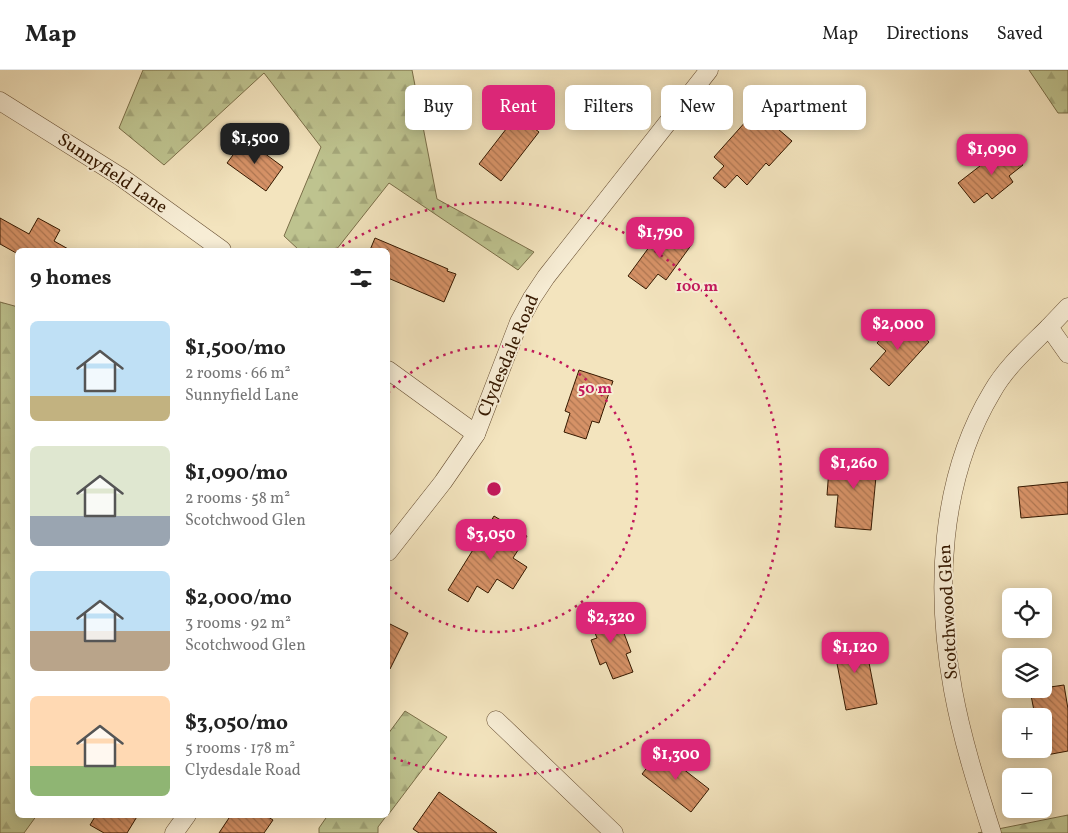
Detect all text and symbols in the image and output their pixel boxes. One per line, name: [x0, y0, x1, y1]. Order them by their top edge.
text: Map: [25, 18, 76, 52]
text: Map: [822, 22, 858, 47]
text: Directions: [886, 22, 969, 47]
text: Saved: [997, 22, 1043, 47]
chip: Buy: [405, 85, 472, 130]
chip: Rent: [482, 85, 555, 130]
chip: Filters: [565, 85, 651, 130]
chip: New: [661, 85, 733, 130]
chip: Apartment: [743, 85, 866, 130]
pin: $1,500: [214, 122, 296, 165]
street label: Sunnyfield Lane: [52, 128, 172, 220]
text: $1,500: [231, 128, 279, 150]
pin: $1,090: [951, 134, 1033, 176]
text: $1,090: [968, 139, 1016, 161]
pin: $1,790: [619, 216, 701, 259]
text: $1,790: [637, 222, 683, 244]
text: 9 homes: [30, 264, 111, 293]
icon: filters: [347, 264, 375, 292]
text: 100 m: [676, 277, 719, 298]
street label: Clydesdale Road: [472, 291, 546, 421]
pin: $2,000: [857, 308, 939, 351]
text: $2,000: [872, 314, 924, 336]
text: $1,500/mo: [185, 334, 286, 363]
icon: home: [70, 341, 130, 401]
text: 2 rooms · 66 m²: [185, 363, 291, 385]
text: 50 m: [578, 379, 612, 400]
text: Sunnyfield Lane: [185, 385, 299, 407]
pin: $1,260: [813, 448, 895, 490]
text: $1,260: [831, 453, 877, 475]
text: $1,090/mo: [185, 459, 288, 488]
icon: home: [70, 466, 130, 526]
centre of rings: [485, 480, 503, 498]
text: 2 rooms · 58 m²: [185, 488, 290, 510]
text: Scotchwood Glen: [185, 510, 306, 532]
pin: $3,050: [450, 518, 532, 561]
text: $3,050: [467, 524, 515, 546]
street label: Scotchwood Glen: [933, 543, 965, 680]
text: $2,000/mo: [185, 584, 292, 613]
map controls: [1002, 588, 1052, 818]
button: locate: [1002, 588, 1052, 638]
icon: home: [70, 591, 130, 651]
pin: $2,320: [570, 602, 652, 644]
text: $2,320: [587, 607, 635, 629]
text: 3 rooms · 92 m²: [185, 613, 291, 635]
pin: $1,120: [814, 632, 896, 674]
text: Scotchwood Glen: [185, 635, 306, 657]
text: $1,120: [833, 637, 877, 659]
button: layers: [1002, 648, 1052, 698]
button: +: [1002, 708, 1052, 758]
text: $3,050/mo: [185, 709, 288, 738]
icon: home: [70, 716, 130, 776]
text: 5 rooms · 178 m²: [185, 738, 295, 760]
pin: $1,300: [635, 738, 717, 781]
text: $1,300: [652, 744, 700, 766]
text: Clydesdale Road: [185, 760, 301, 782]
button: −: [1002, 768, 1052, 818]

